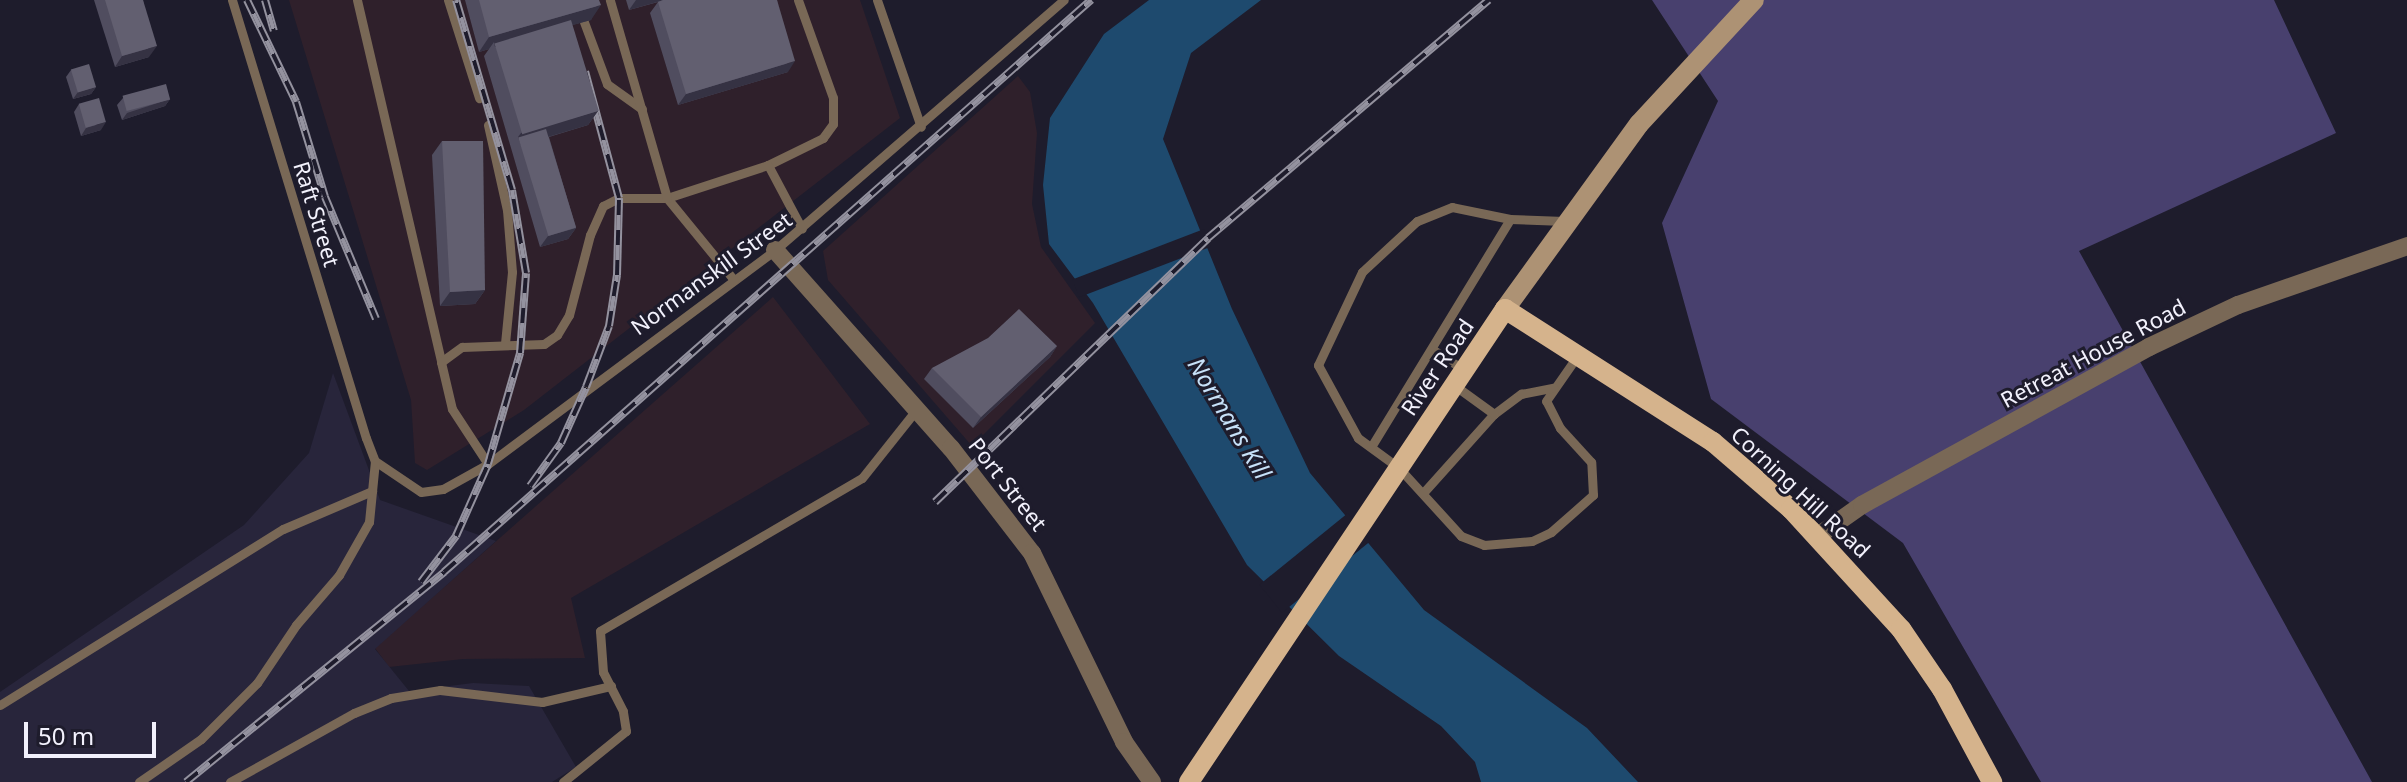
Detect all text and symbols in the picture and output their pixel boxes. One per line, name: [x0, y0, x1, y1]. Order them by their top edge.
street label: Raft Street: [288, 158, 346, 270]
street label: Normanskill Street: [626, 206, 796, 340]
street label: Retreat House Road: [1996, 293, 2190, 413]
street label: River Road: [1395, 314, 1479, 420]
water label: Normans Kill: [1182, 352, 1278, 484]
street label: Corning Hill Road: [1726, 421, 1876, 563]
street label: Port Street: [963, 432, 1053, 536]
scale bar: [28, 706, 160, 756]
text: 50 m: [38, 719, 94, 752]

